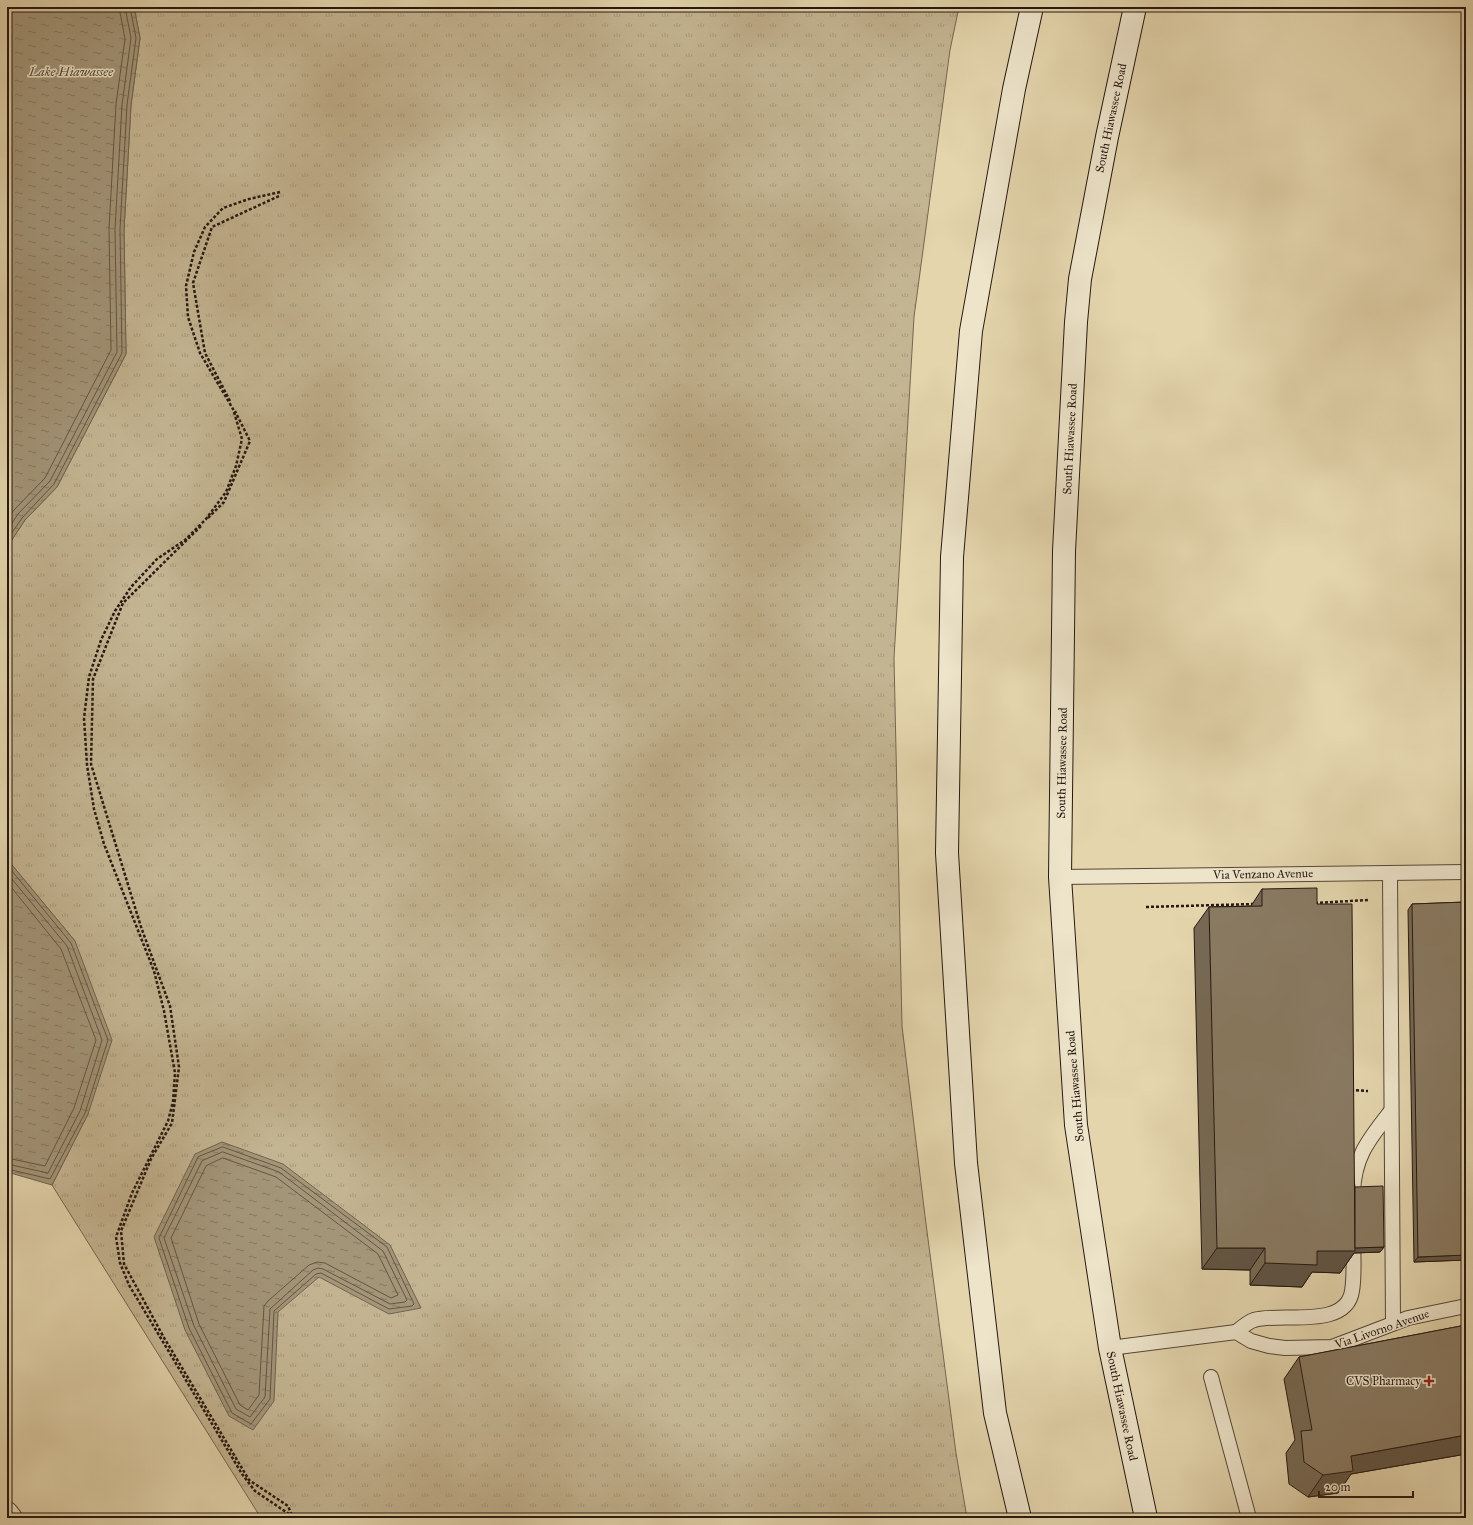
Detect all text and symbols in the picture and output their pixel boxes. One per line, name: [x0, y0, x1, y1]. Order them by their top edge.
street label: South Hiawassee Road: [1093, 62, 1129, 174]
water label: Lake Hiawassee: [28, 64, 114, 80]
street label: South Hiawassee Road: [1060, 383, 1080, 495]
street label: South Hiawassee Road: [1054, 707, 1070, 819]
street label: Via Venzano Avenue: [1212, 866, 1313, 882]
street label: South Hiawassee Road: [1063, 1030, 1087, 1142]
street label: Via Livorno Avenue: [1332, 1306, 1431, 1352]
street label: South Hiawassee Road: [1104, 1350, 1140, 1462]
place label: CVS Pharmacy: [1346, 1374, 1421, 1388]
marker: CVS Pharmacy: [1424, 1376, 1434, 1386]
scale bar: [1319, 1473, 1413, 1499]
text: 20 m: [1325, 1480, 1351, 1494]

